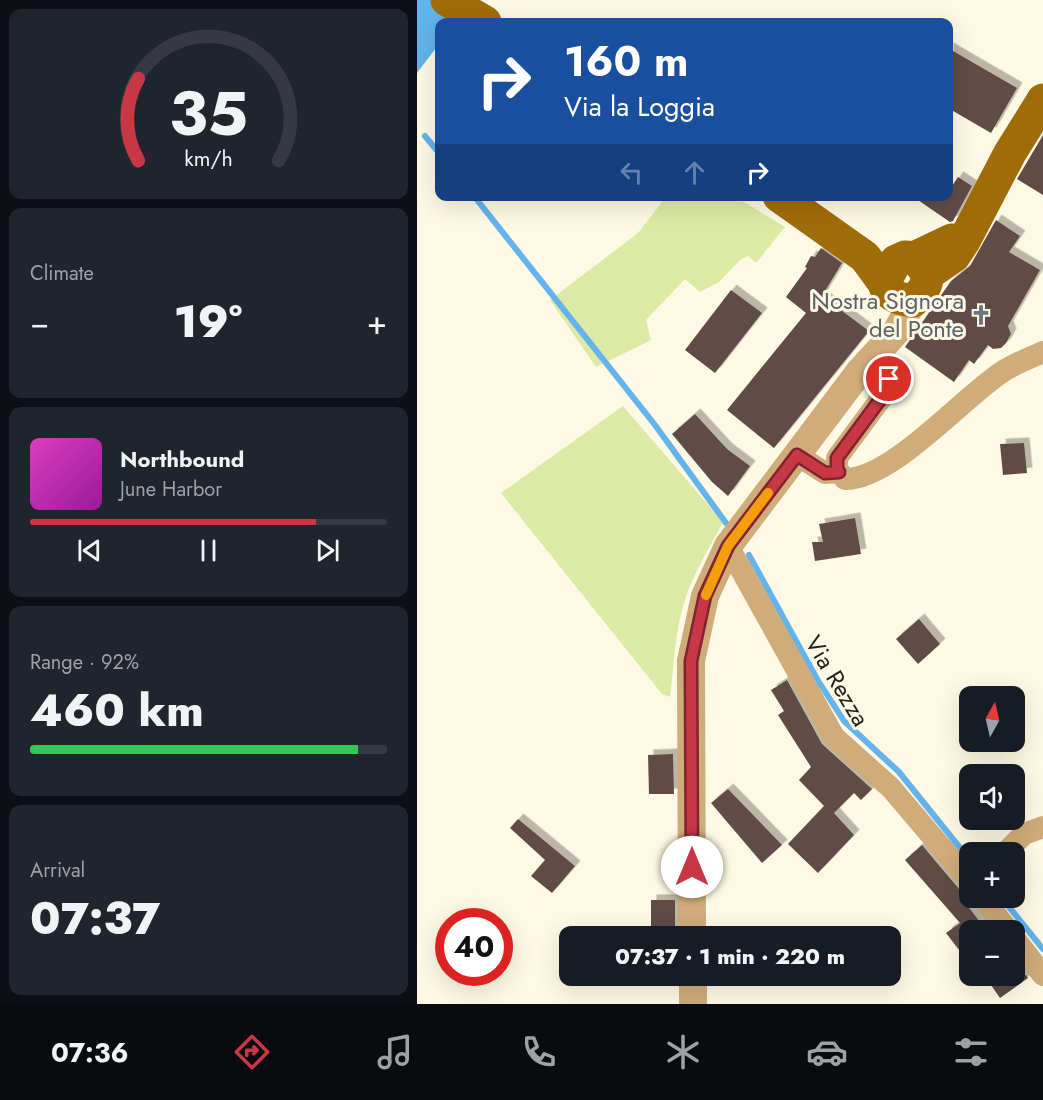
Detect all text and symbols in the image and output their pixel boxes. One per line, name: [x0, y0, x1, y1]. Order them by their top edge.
text: 160 m: [564, 31, 688, 92]
icon: right: [465, 42, 543, 120]
text: 35: [169, 68, 248, 158]
text: Via la Loggia: [564, 87, 715, 126]
text: km/h: [184, 143, 233, 174]
icon: left: [615, 156, 648, 189]
icon: ahead: [678, 156, 711, 189]
icon: right: [741, 156, 774, 189]
text: Climate: [30, 259, 94, 288]
place label: Nostra Signora del Ponte: [811, 283, 964, 346]
text: 19°: [174, 289, 242, 354]
text: −: [30, 299, 49, 346]
text: +: [367, 299, 387, 346]
church icon: Nostra Signora del Ponte: [969, 303, 993, 327]
pin: [863, 353, 914, 404]
icon: arrive: [872, 362, 905, 395]
text: Northbound: [120, 443, 244, 475]
text: June Harbor: [120, 475, 222, 504]
icon: previous: [73, 534, 106, 567]
icon: pause: [192, 534, 225, 567]
icon: next: [311, 534, 344, 567]
street label: Via Rezza: [797, 629, 878, 733]
text: Range · 92%: [30, 648, 139, 677]
text: 460 km: [30, 678, 204, 743]
north arrow: [959, 686, 1025, 752]
map controls: [959, 686, 1025, 986]
button: sound: [959, 764, 1025, 830]
position arrow: [660, 835, 724, 899]
button: +: [959, 842, 1025, 908]
text: Arrival: [30, 856, 85, 885]
text: 07:37: [30, 886, 160, 951]
speed limit sign: 40: [435, 908, 513, 986]
button: −: [959, 920, 1025, 986]
text: 07:37 · 1 min · 220 m: [615, 940, 845, 972]
icon: directions: [231, 1031, 273, 1073]
icon: music: [374, 1031, 416, 1073]
icon: phone: [518, 1031, 560, 1073]
icon: climate: [662, 1031, 704, 1073]
icon: car: [806, 1031, 848, 1073]
icon: filters: [950, 1031, 992, 1073]
text: 07:36: [51, 1033, 129, 1072]

